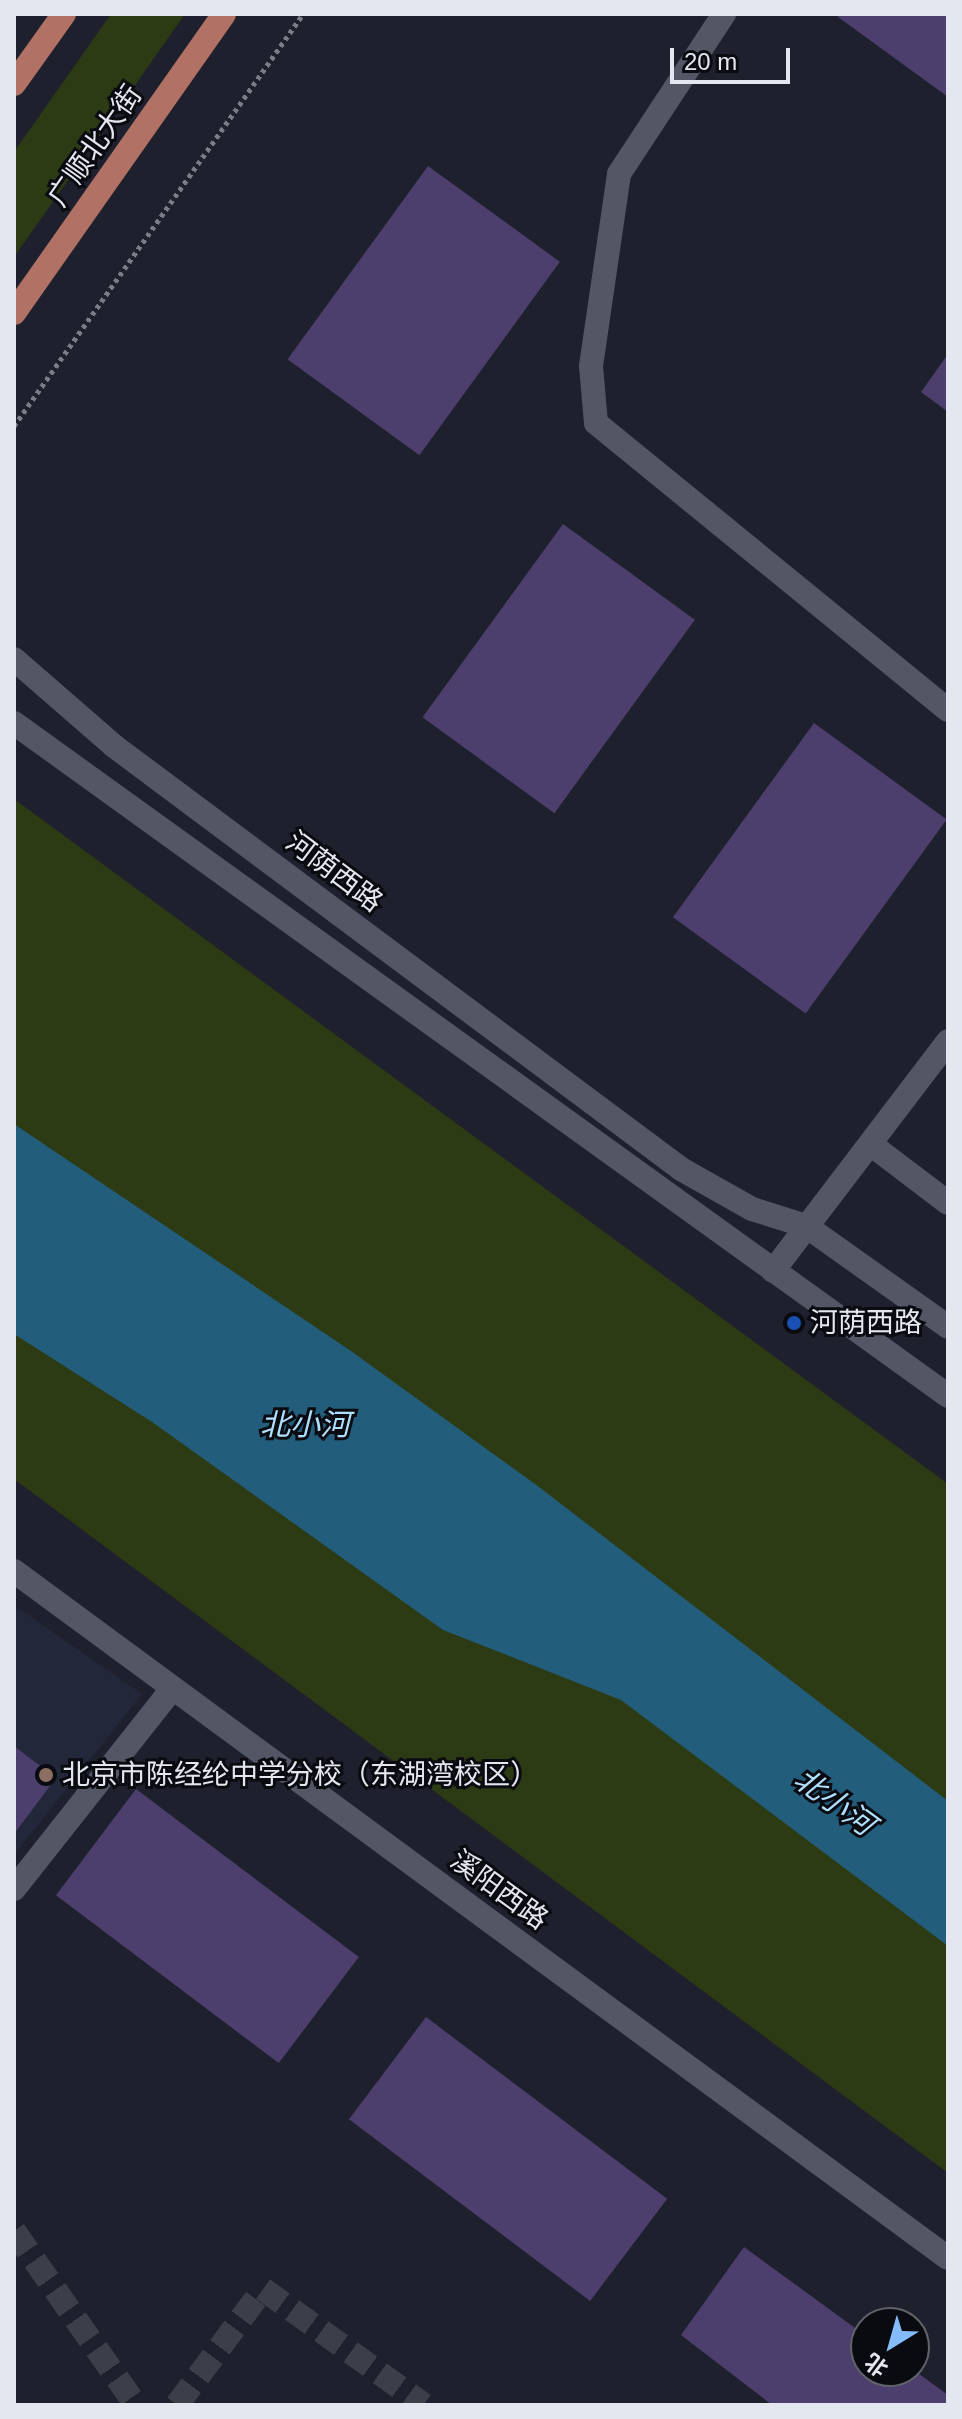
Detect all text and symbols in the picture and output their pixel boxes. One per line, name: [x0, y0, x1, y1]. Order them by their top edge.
scale bar: [674, 32, 794, 82]
text: 20 m: [684, 48, 737, 75]
street label: 广顺北大街: [41, 79, 149, 213]
street label: 河荫西路: [279, 825, 389, 919]
place label: 河荫西路: [810, 1306, 922, 1340]
marker: 河荫西路: [785, 1314, 803, 1332]
water label: 北小河: [260, 1407, 350, 1443]
place label: 北京市陈经纶中学分校（东湖湾校区）: [62, 1758, 538, 1792]
water label: 北小河: [787, 1761, 881, 1843]
marker: 北京市陈经纶中学分校（东湖湾校区）: [37, 1766, 55, 1784]
street label: 溪阳西路: [444, 1843, 554, 1937]
north arrow: [850, 2307, 930, 2387]
text: 北: [860, 2348, 893, 2382]

